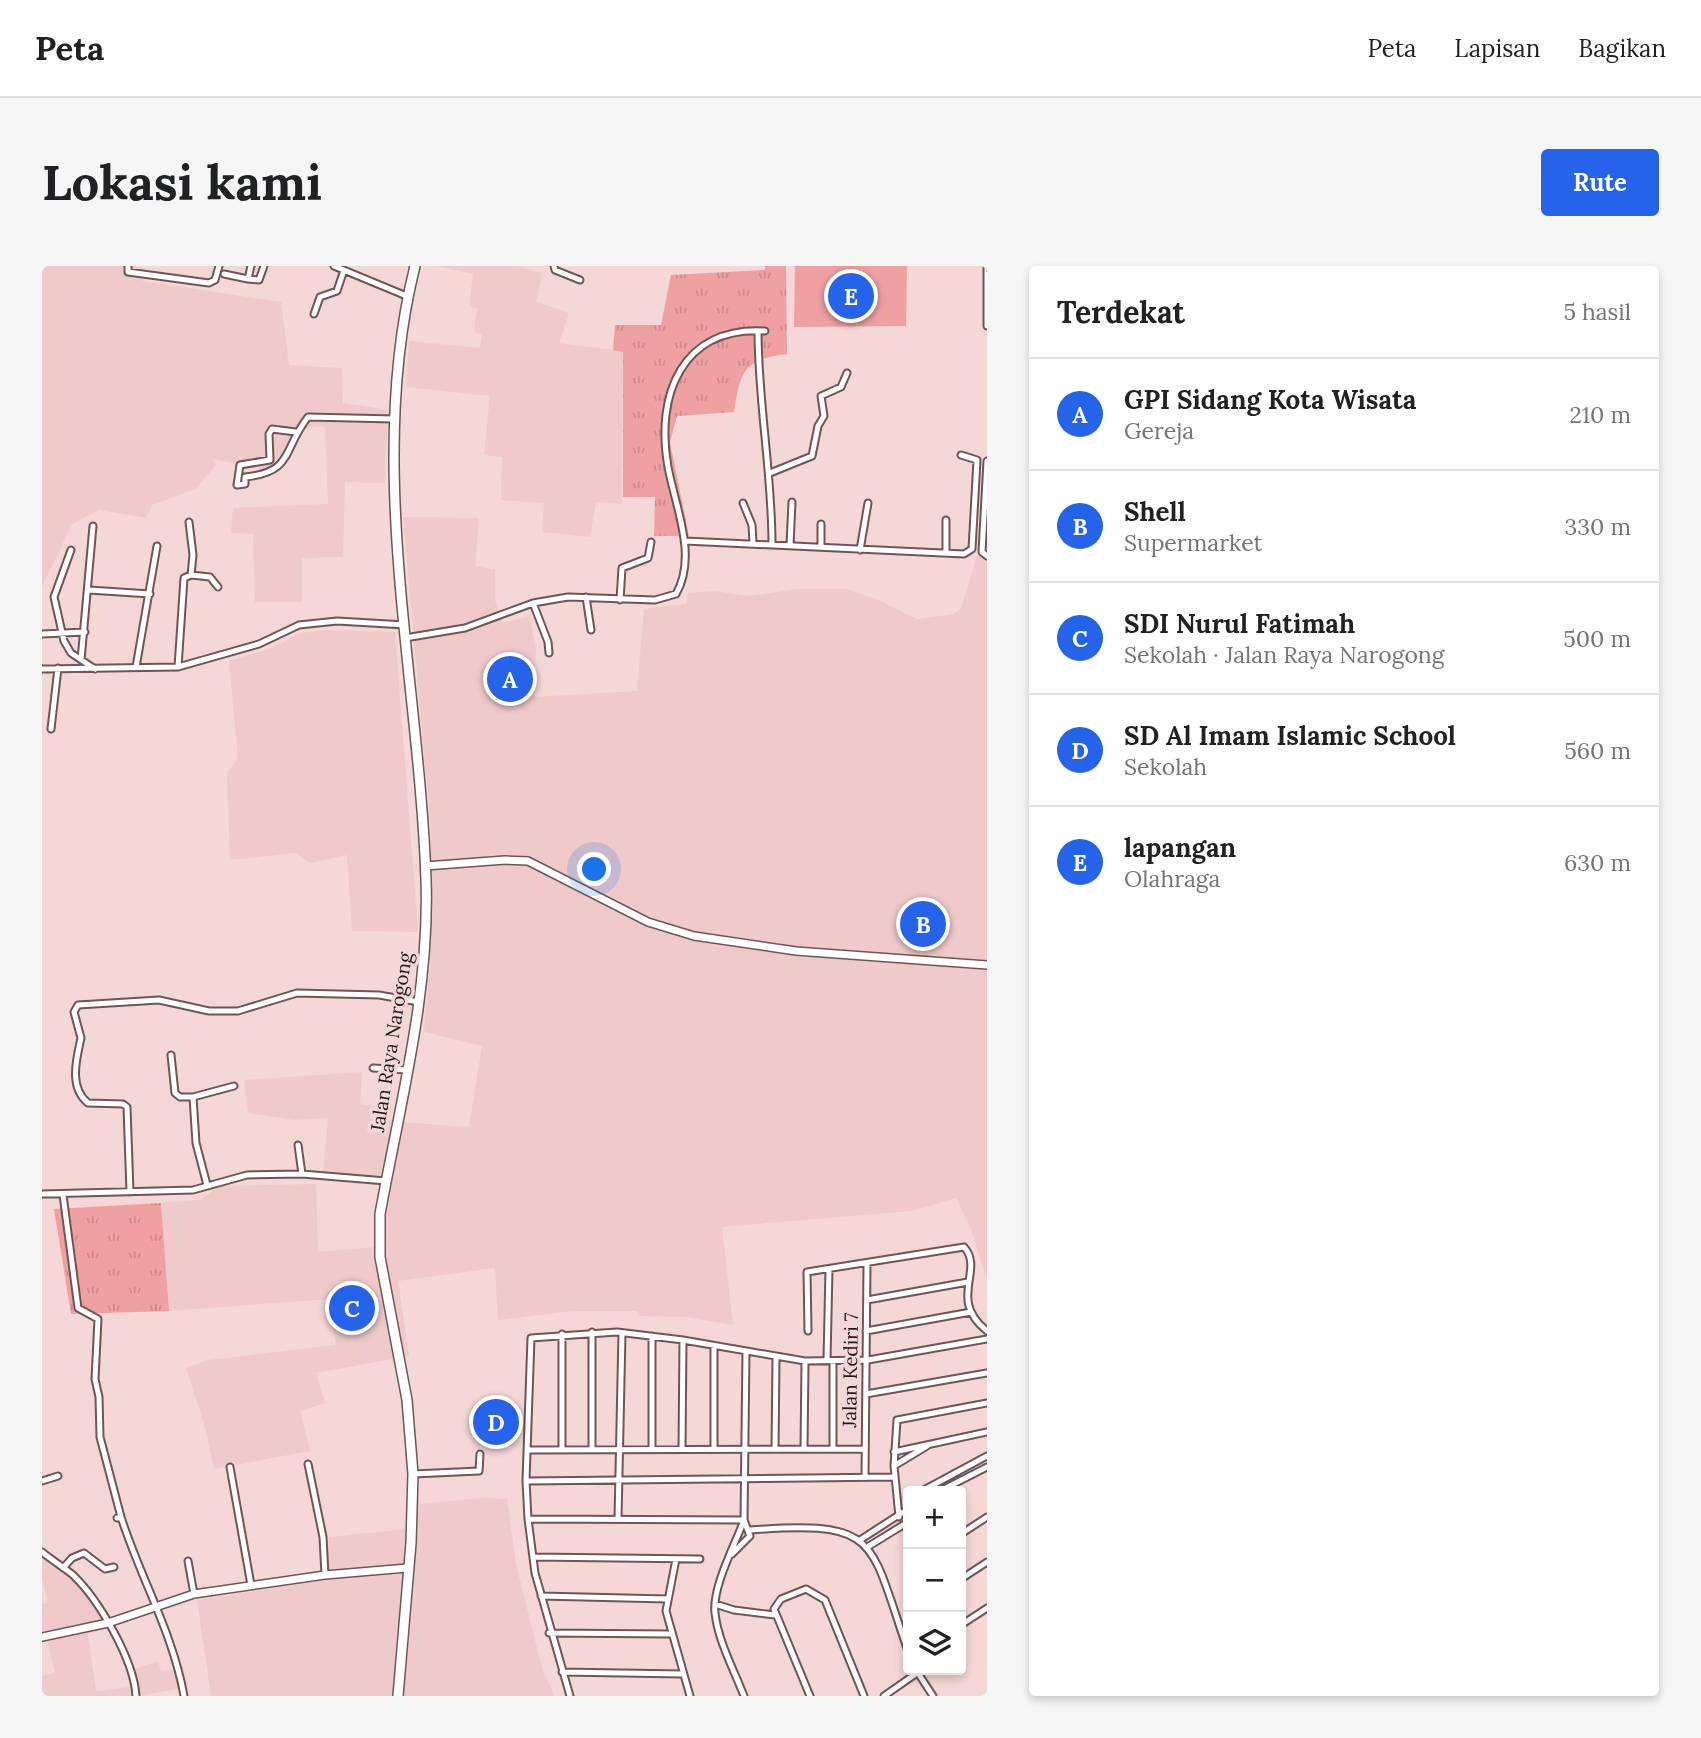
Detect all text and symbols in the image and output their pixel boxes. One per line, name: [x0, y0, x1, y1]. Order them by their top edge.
text: Peta: [35, 27, 104, 69]
text: Peta: [1368, 33, 1416, 64]
text: Lapisan: [1454, 33, 1540, 64]
text: Bagikan: [1578, 33, 1666, 64]
button: Rute: [1541, 149, 1659, 216]
text: Lokasi kami: [42, 151, 322, 213]
pin: E: [828, 270, 874, 322]
text: Terdekat: [1057, 293, 1185, 331]
text: 5 hasil: [1563, 297, 1631, 326]
text: GPI Sidang Kota Wisata: [1124, 383, 1416, 416]
text: A: [1072, 400, 1088, 429]
text: 210 m: [1569, 400, 1631, 429]
text: Gereja: [1124, 416, 1194, 445]
text: Shell: [1124, 495, 1186, 528]
text: B: [1072, 512, 1088, 541]
text: 330 m: [1564, 512, 1631, 541]
text: Supermarket: [1124, 528, 1262, 557]
text: SDI Nurul Fatimah: [1124, 607, 1355, 640]
text: C: [1072, 624, 1088, 653]
text: 500 m: [1563, 624, 1631, 653]
text: Sekolah · Jalan Raya Narogong: [1124, 640, 1445, 669]
pin: A: [487, 653, 533, 705]
text: SD Al Imam Islamic School: [1124, 719, 1456, 752]
text: D: [1071, 736, 1089, 765]
text: 560 m: [1564, 736, 1631, 765]
text: Sekolah: [1124, 752, 1207, 781]
text: lapangan: [1124, 831, 1236, 864]
text: E: [1073, 848, 1087, 877]
text: 630 m: [1564, 848, 1631, 877]
your location: [577, 852, 611, 886]
text: Olahraga: [1124, 864, 1220, 893]
pin: B: [900, 898, 946, 950]
street label: Jalan Raya Narogong: [365, 950, 417, 1134]
pin: C: [329, 1282, 375, 1334]
street label: Jalan Kediri 7: [837, 1312, 863, 1429]
pin: D: [473, 1396, 519, 1448]
map controls: [903, 1486, 966, 1675]
button: +: [903, 1486, 966, 1549]
button: −: [903, 1549, 966, 1612]
button: layers: [903, 1612, 966, 1675]

